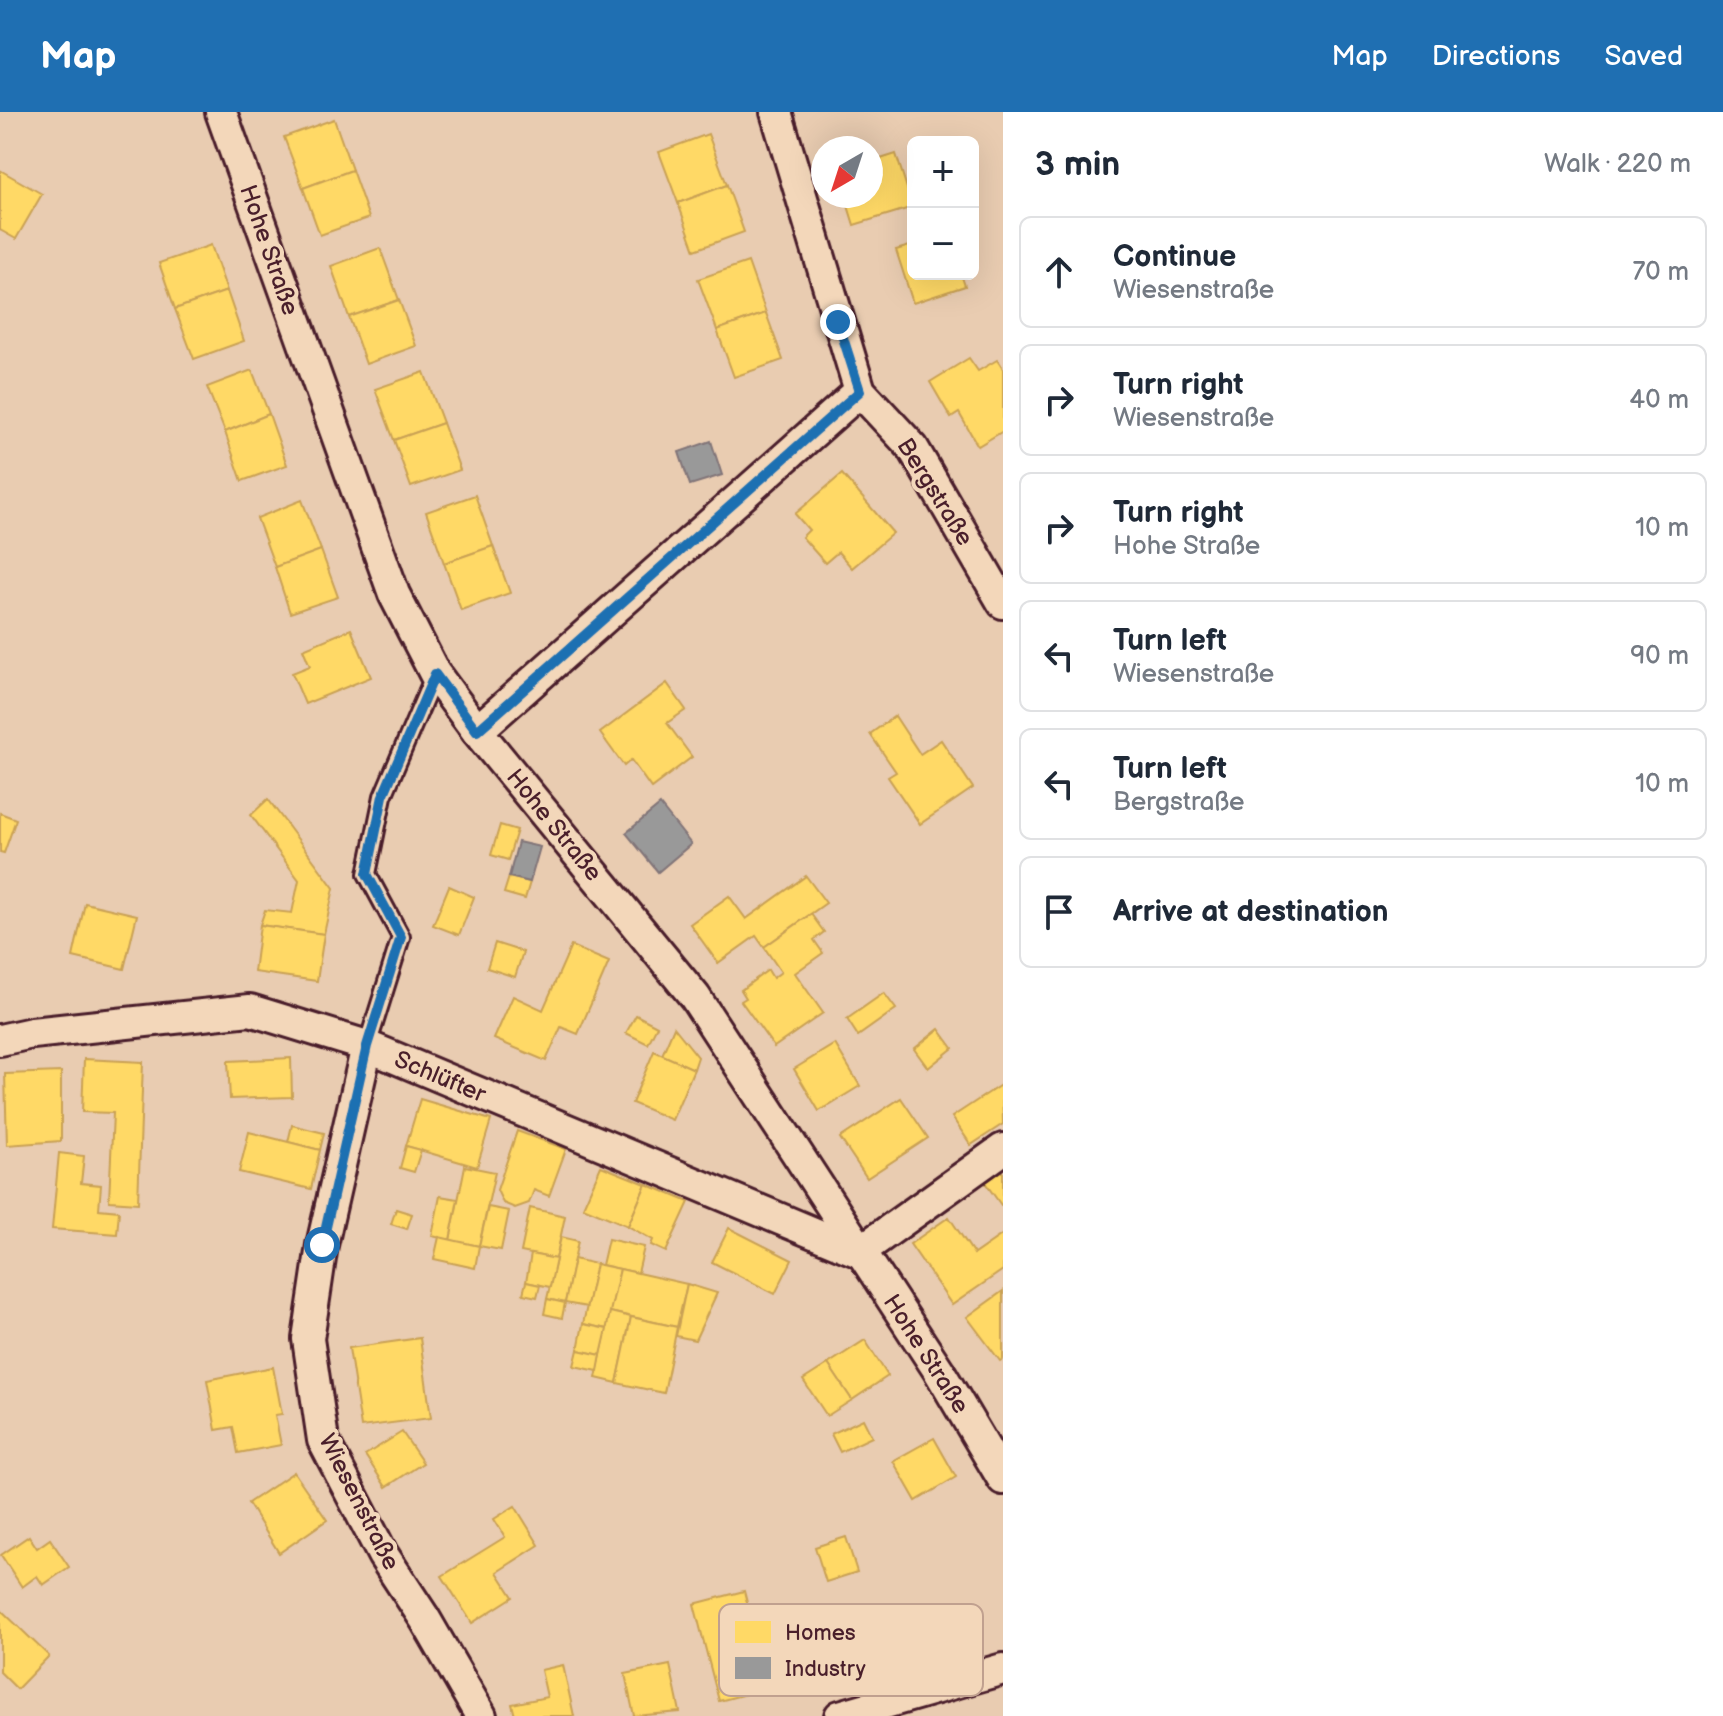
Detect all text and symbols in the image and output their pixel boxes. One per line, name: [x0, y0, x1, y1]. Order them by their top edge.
text: Map: [40, 34, 116, 79]
text: Map: [1331, 40, 1388, 73]
text: Directions: [1432, 40, 1560, 73]
text: Saved: [1604, 40, 1683, 73]
north arrow: [811, 136, 883, 208]
map controls: [907, 136, 979, 280]
button: +: [907, 136, 979, 208]
text: 3 min: [1035, 144, 1120, 185]
text: Walk · 220 m: [1544, 149, 1691, 180]
street label: Hohe Straße: [233, 181, 305, 319]
button: −: [907, 208, 979, 280]
text: Continue: [1113, 239, 1236, 275]
icon: ahead: [1037, 250, 1081, 294]
text: 70 m: [1632, 257, 1689, 288]
text: Wiesenstraße: [1113, 275, 1274, 306]
route end: [820, 304, 856, 340]
text: Turn right: [1113, 367, 1244, 403]
icon: right: [1037, 378, 1081, 422]
text: 40 m: [1629, 385, 1689, 416]
text: Wiesenstraße: [1113, 403, 1274, 434]
street label: Bergstraße: [891, 433, 979, 551]
text: Turn right: [1113, 495, 1244, 531]
icon: right: [1037, 506, 1081, 550]
text: 10 m: [1635, 513, 1689, 544]
text: Hohe Straße: [1113, 531, 1260, 562]
text: Turn left: [1113, 623, 1227, 659]
icon: left: [1037, 634, 1081, 678]
text: 90 m: [1630, 641, 1689, 672]
text: Wiesenstraße: [1113, 659, 1274, 690]
text: Turn left: [1113, 751, 1227, 787]
icon: left: [1037, 762, 1081, 806]
street label: Hohe Straße: [500, 763, 608, 887]
text: 10 m: [1635, 769, 1689, 800]
text: Bergstraße: [1113, 787, 1244, 818]
icon: arrive: [1037, 890, 1081, 934]
text: Arrive at destination: [1113, 894, 1389, 930]
street label: Schlüfter: [390, 1045, 490, 1109]
route start: [304, 1227, 340, 1263]
street label: Hohe Straße: [877, 1289, 975, 1419]
street label: Wiesenstraße: [312, 1429, 406, 1575]
legend: [719, 1604, 983, 1696]
text: Homes: [785, 1620, 856, 1647]
text: Industry: [785, 1656, 866, 1683]

